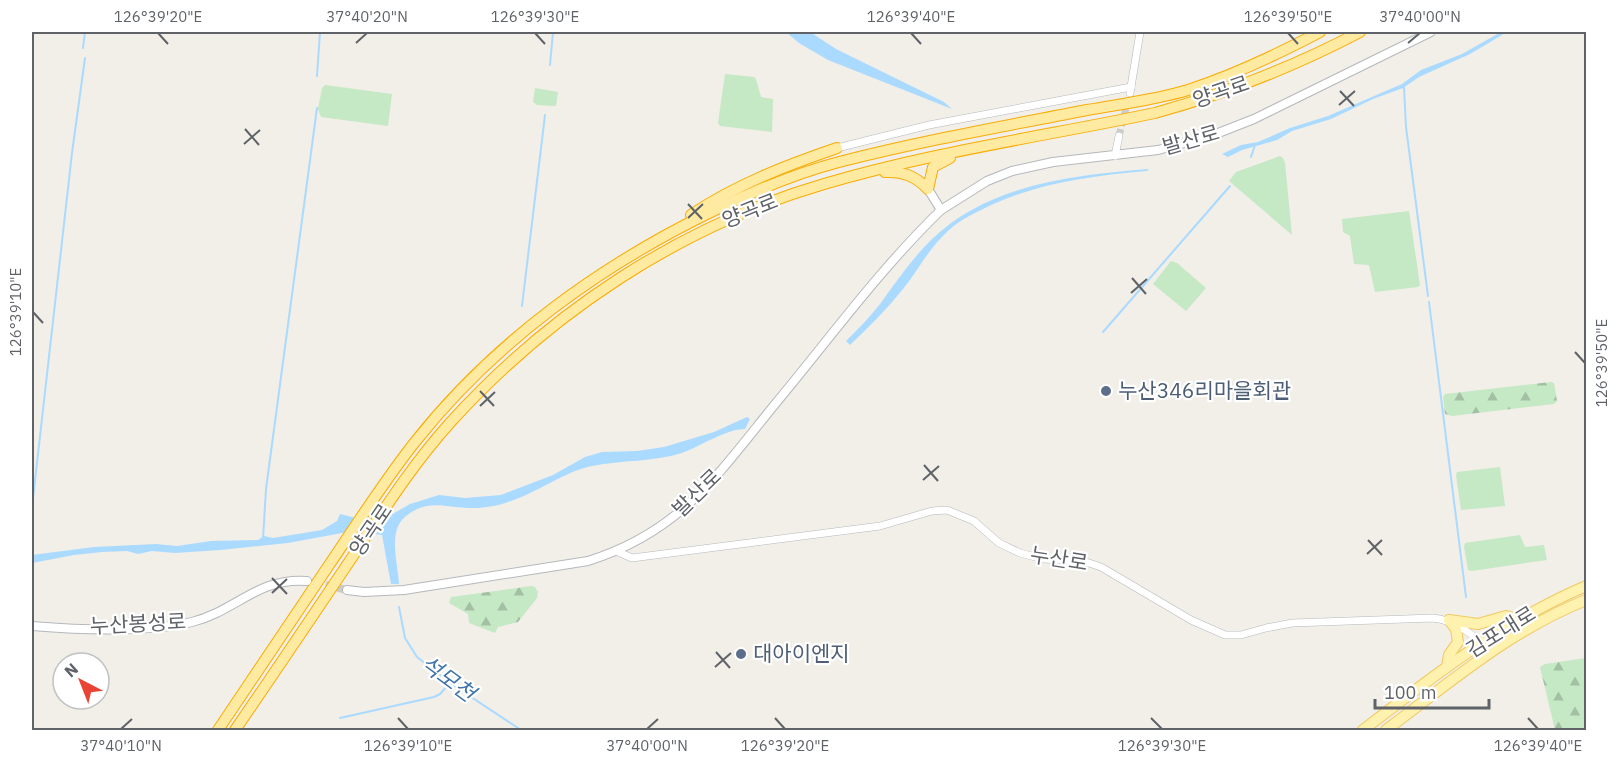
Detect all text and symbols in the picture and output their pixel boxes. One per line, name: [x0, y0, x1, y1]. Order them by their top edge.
text: 126°39'20"E: [114, 7, 202, 26]
text: 37°40'20"N: [326, 7, 408, 26]
text: 126°39'30"E: [491, 7, 579, 26]
text: 126°39'40"E: [867, 7, 955, 26]
text: 126°39'50"E: [1244, 7, 1332, 26]
text: 37°40'00"N: [1379, 7, 1461, 26]
street label: 양곡로: [1189, 68, 1253, 114]
street label: 발산로: [1159, 118, 1222, 160]
street label: 양곡로: [718, 186, 782, 234]
text: 126°39'10"E: [6, 268, 25, 356]
text: 126°39'50"E: [1592, 319, 1611, 407]
place label: 누산346리마을회관: [1118, 376, 1291, 404]
marker: 누산346리마을회관: [1099, 384, 1113, 398]
street label: 발산로: [666, 462, 727, 522]
street label: 양곡로: [342, 498, 398, 561]
street label: 누산로: [1028, 540, 1090, 576]
street label: 김포대로: [1460, 599, 1541, 664]
street label: 누산봉성로: [89, 606, 187, 640]
place label: 대아이엔지: [753, 639, 850, 667]
marker: 대아이엔지: [734, 647, 748, 661]
water label: 석모천: [415, 648, 484, 709]
north arrow: [51, 651, 111, 711]
text: N: [60, 659, 82, 681]
scale bar: [1375, 672, 1489, 710]
text: 100 m: [1384, 681, 1436, 704]
text: 37°40'10"N: [80, 736, 162, 755]
text: 126°39'10"E: [364, 736, 452, 755]
text: 37°40'00"N: [606, 736, 688, 755]
text: 126°39'20"E: [741, 736, 829, 755]
text: 126°39'30"E: [1118, 736, 1206, 755]
text: 126°39'40"E: [1494, 736, 1582, 755]

